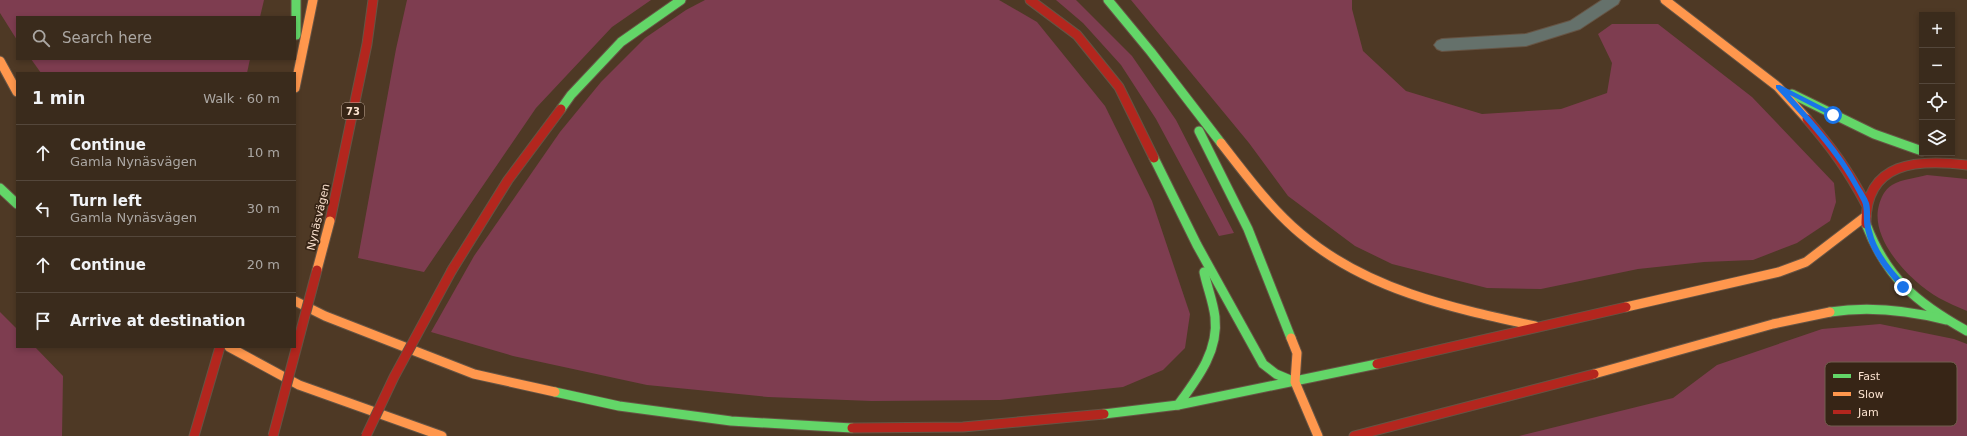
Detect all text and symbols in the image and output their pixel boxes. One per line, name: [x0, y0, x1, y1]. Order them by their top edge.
map controls: [1919, 12, 1955, 156]
button: +: [1919, 12, 1955, 48]
search box: [16, 16, 296, 60]
icon: search: [30, 27, 52, 49]
text: Search here: [62, 29, 152, 47]
button: −: [1919, 48, 1955, 84]
button: locate: [1919, 84, 1955, 120]
text: 1 min: [32, 88, 85, 108]
text: Walk · 60 m: [203, 91, 280, 106]
road number: 73: [342, 103, 364, 119]
route start: [1824, 106, 1842, 124]
button: layers: [1919, 120, 1955, 156]
text: Continue: [70, 136, 146, 154]
icon: ahead: [32, 142, 54, 164]
text: 10 m: [247, 145, 280, 160]
text: Gamla Nynäsvägen: [70, 154, 197, 169]
street label: Nynäsvägen: [304, 182, 332, 252]
text: Turn left: [70, 192, 142, 210]
icon: left: [32, 198, 54, 220]
text: 30 m: [247, 201, 280, 216]
text: Gamla Nynäsvägen: [70, 210, 197, 225]
icon: ahead: [32, 254, 54, 276]
text: Continue: [70, 256, 146, 274]
text: 20 m: [247, 257, 280, 272]
route end: [1894, 278, 1912, 296]
icon: arrive: [32, 310, 54, 332]
text: Arrive at destination: [70, 312, 245, 330]
legend: [1825, 362, 1957, 426]
text: Fast: [1858, 370, 1881, 383]
text: Slow: [1858, 388, 1884, 401]
text: Jam: [1857, 406, 1879, 419]

